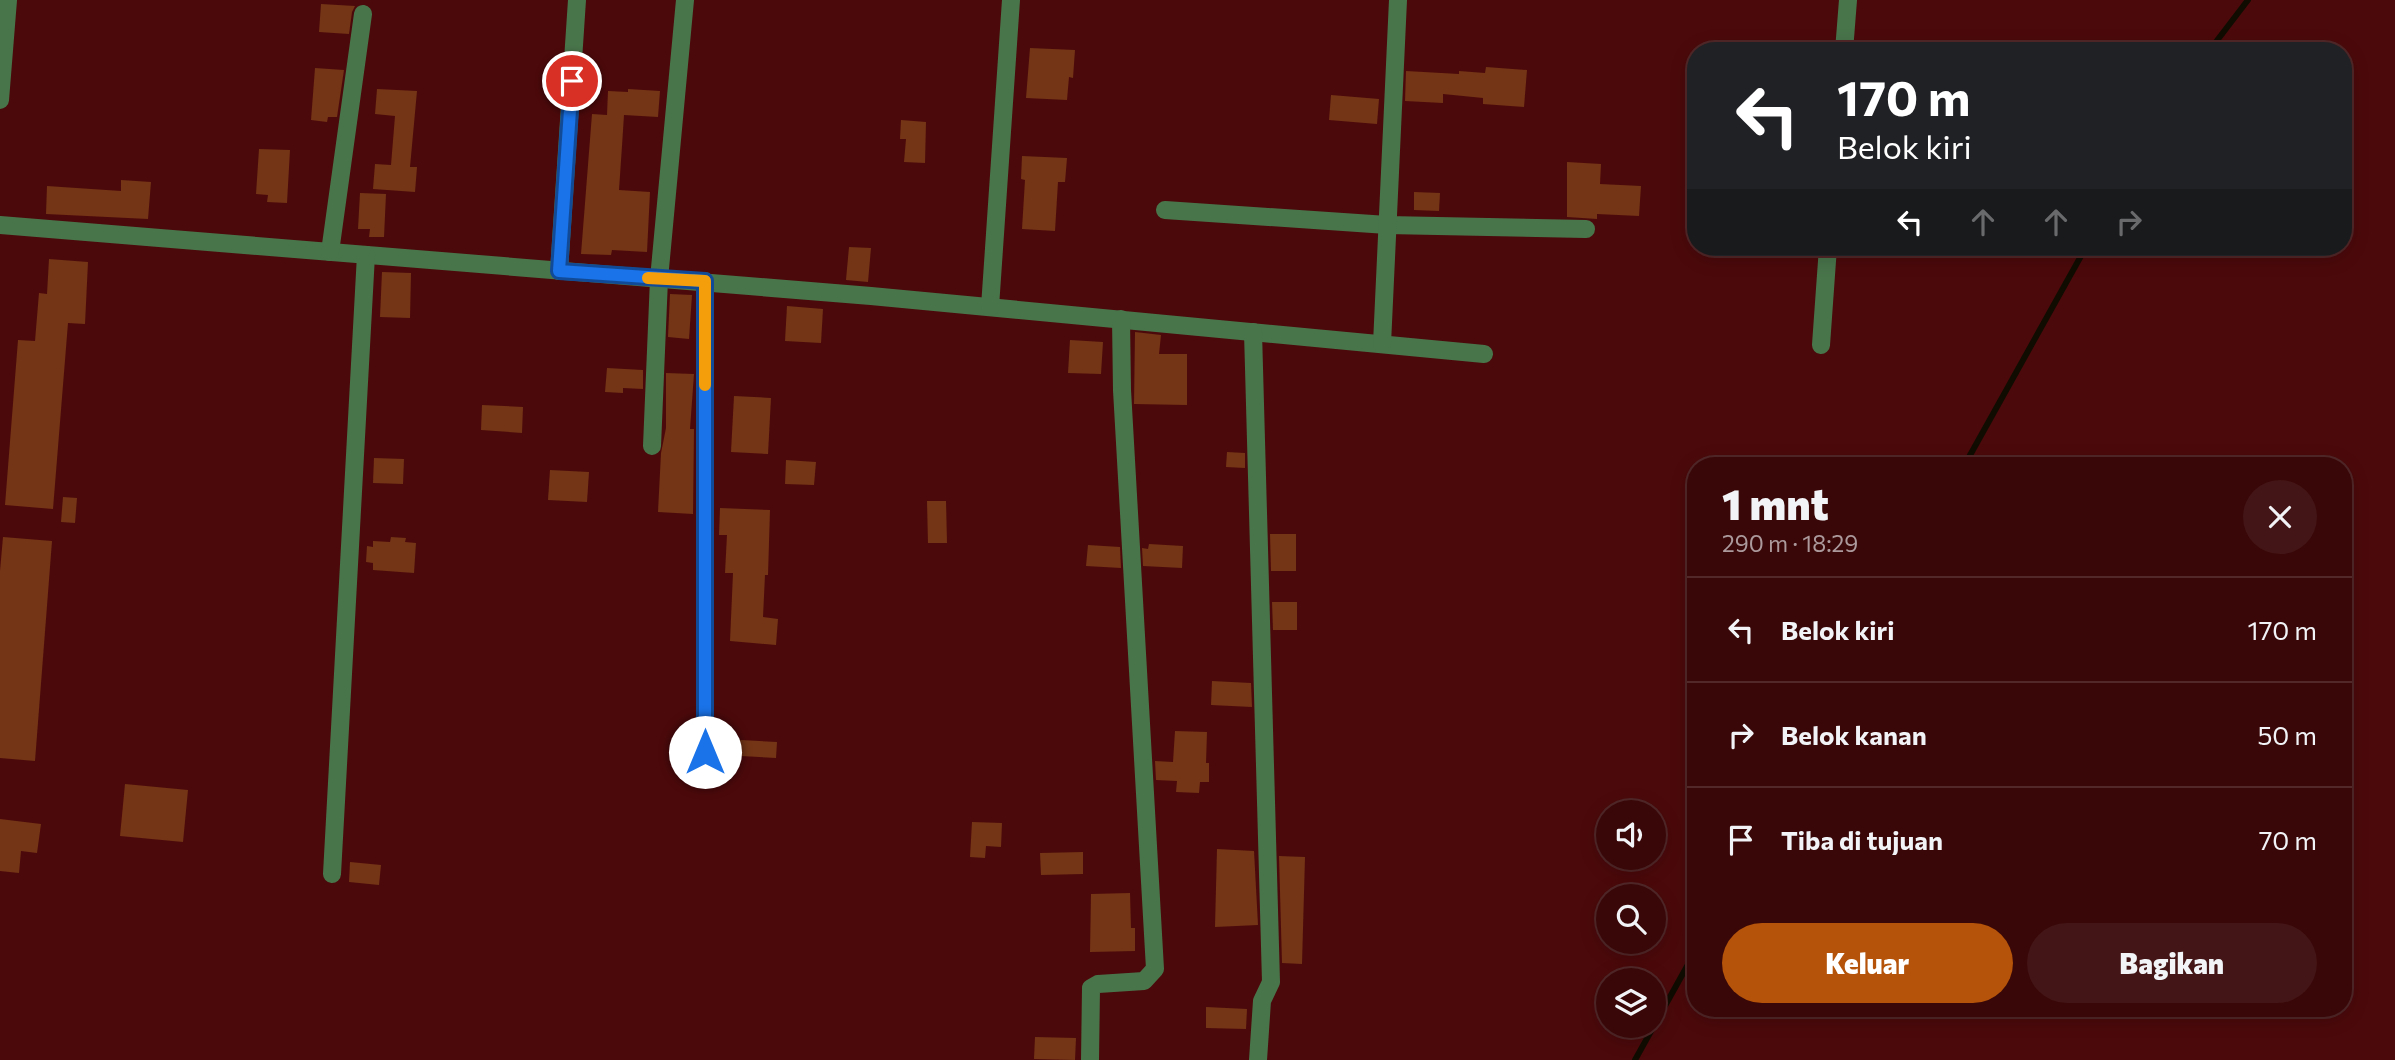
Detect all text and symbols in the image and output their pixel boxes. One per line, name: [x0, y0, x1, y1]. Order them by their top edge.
pin: [542, 51, 602, 111]
icon: arrive: [553, 62, 591, 100]
text: 170 m: [1837, 66, 1970, 126]
icon: left: [1722, 70, 1813, 161]
text: Belok kiri: [1837, 126, 1972, 166]
icon: left: [1891, 203, 1929, 241]
icon: ahead: [1964, 203, 2002, 241]
icon: ahead: [2037, 203, 2075, 241]
icon: right: [2110, 203, 2148, 241]
text: 1 mnt: [1722, 477, 1829, 529]
button: close: [2243, 480, 2317, 554]
text: 290 m · 18:29: [1722, 529, 1858, 557]
icon: left: [1722, 611, 1760, 649]
text: Belok kiri: [1781, 614, 1895, 645]
text: 170 m: [2248, 614, 2317, 645]
position arrow: [668, 715, 742, 789]
icon: right: [1722, 716, 1760, 754]
text: Belok kanan: [1781, 719, 1927, 750]
text: 50 m: [2257, 719, 2317, 750]
map controls: [1596, 800, 1666, 1038]
button: sound: [1596, 800, 1666, 870]
icon: arrive: [1722, 821, 1760, 859]
text: Tiba di tujuan: [1781, 824, 1943, 855]
text: 70 m: [2259, 824, 2317, 855]
button: search: [1596, 884, 1666, 954]
button: Keluar: [1722, 923, 2013, 1003]
button: Bagikan: [2027, 923, 2317, 1003]
button: layers: [1596, 968, 1666, 1038]

